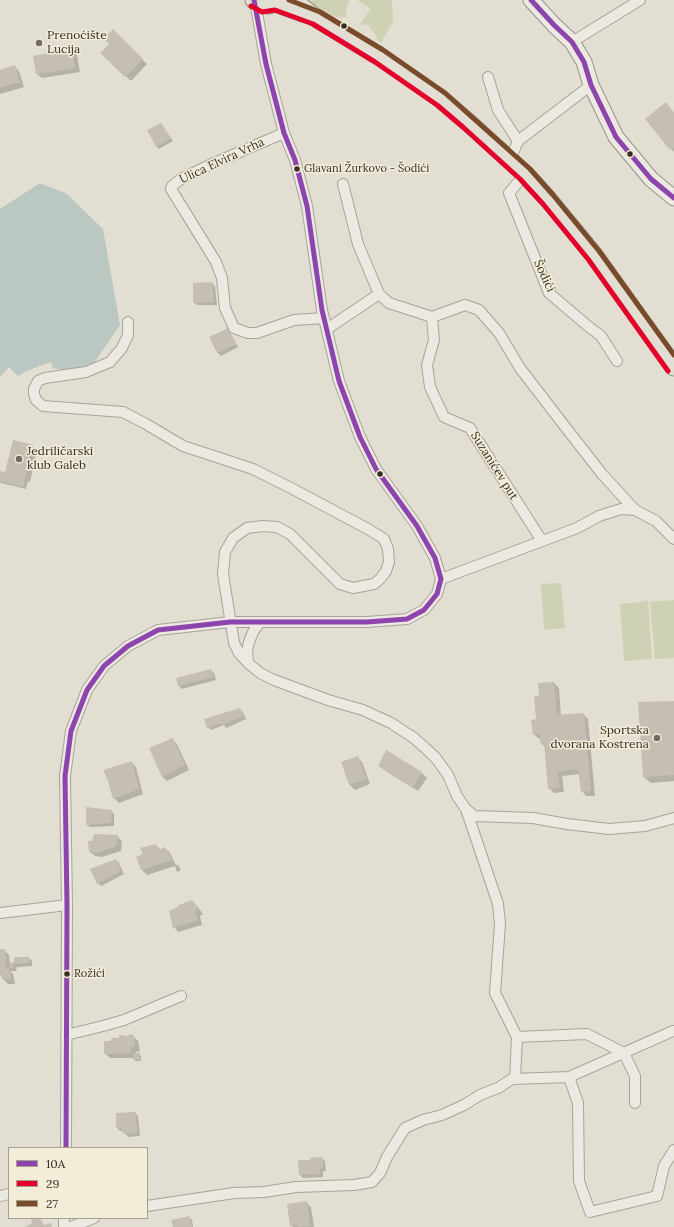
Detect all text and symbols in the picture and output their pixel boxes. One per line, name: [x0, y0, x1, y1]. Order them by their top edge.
unlabelled marker: [339, 21, 349, 31]
place label: Prenoćište Lucija: [47, 29, 107, 57]
marker: Prenoćište Lucija: [34, 38, 44, 48]
street label: Ulica Elvira Vrha: [177, 135, 267, 187]
unlabelled marker: [625, 149, 635, 159]
place label: Glavani Žurkovo - Šodići: [304, 162, 429, 176]
marker: Glavani Žurkovo - Šodići: [292, 164, 302, 174]
street label: Šodići: [530, 257, 558, 295]
street label: Suzanićev put: [467, 429, 521, 503]
place label: Jedriličarski klub Galeb: [27, 445, 93, 473]
marker: Jedriličarski klub Galeb: [14, 454, 24, 464]
unlabelled marker: [375, 469, 385, 479]
place label: Sportska dvorana Kostrena: [551, 724, 649, 752]
marker: Sportska dvorana Kostrena: [652, 733, 662, 743]
place label: Rožići: [74, 967, 105, 981]
marker: Rožići: [62, 969, 72, 979]
legend: [8, 1147, 148, 1219]
text: 10A: [46, 1156, 65, 1171]
text: 29: [46, 1176, 59, 1191]
text: 27: [46, 1196, 58, 1211]

